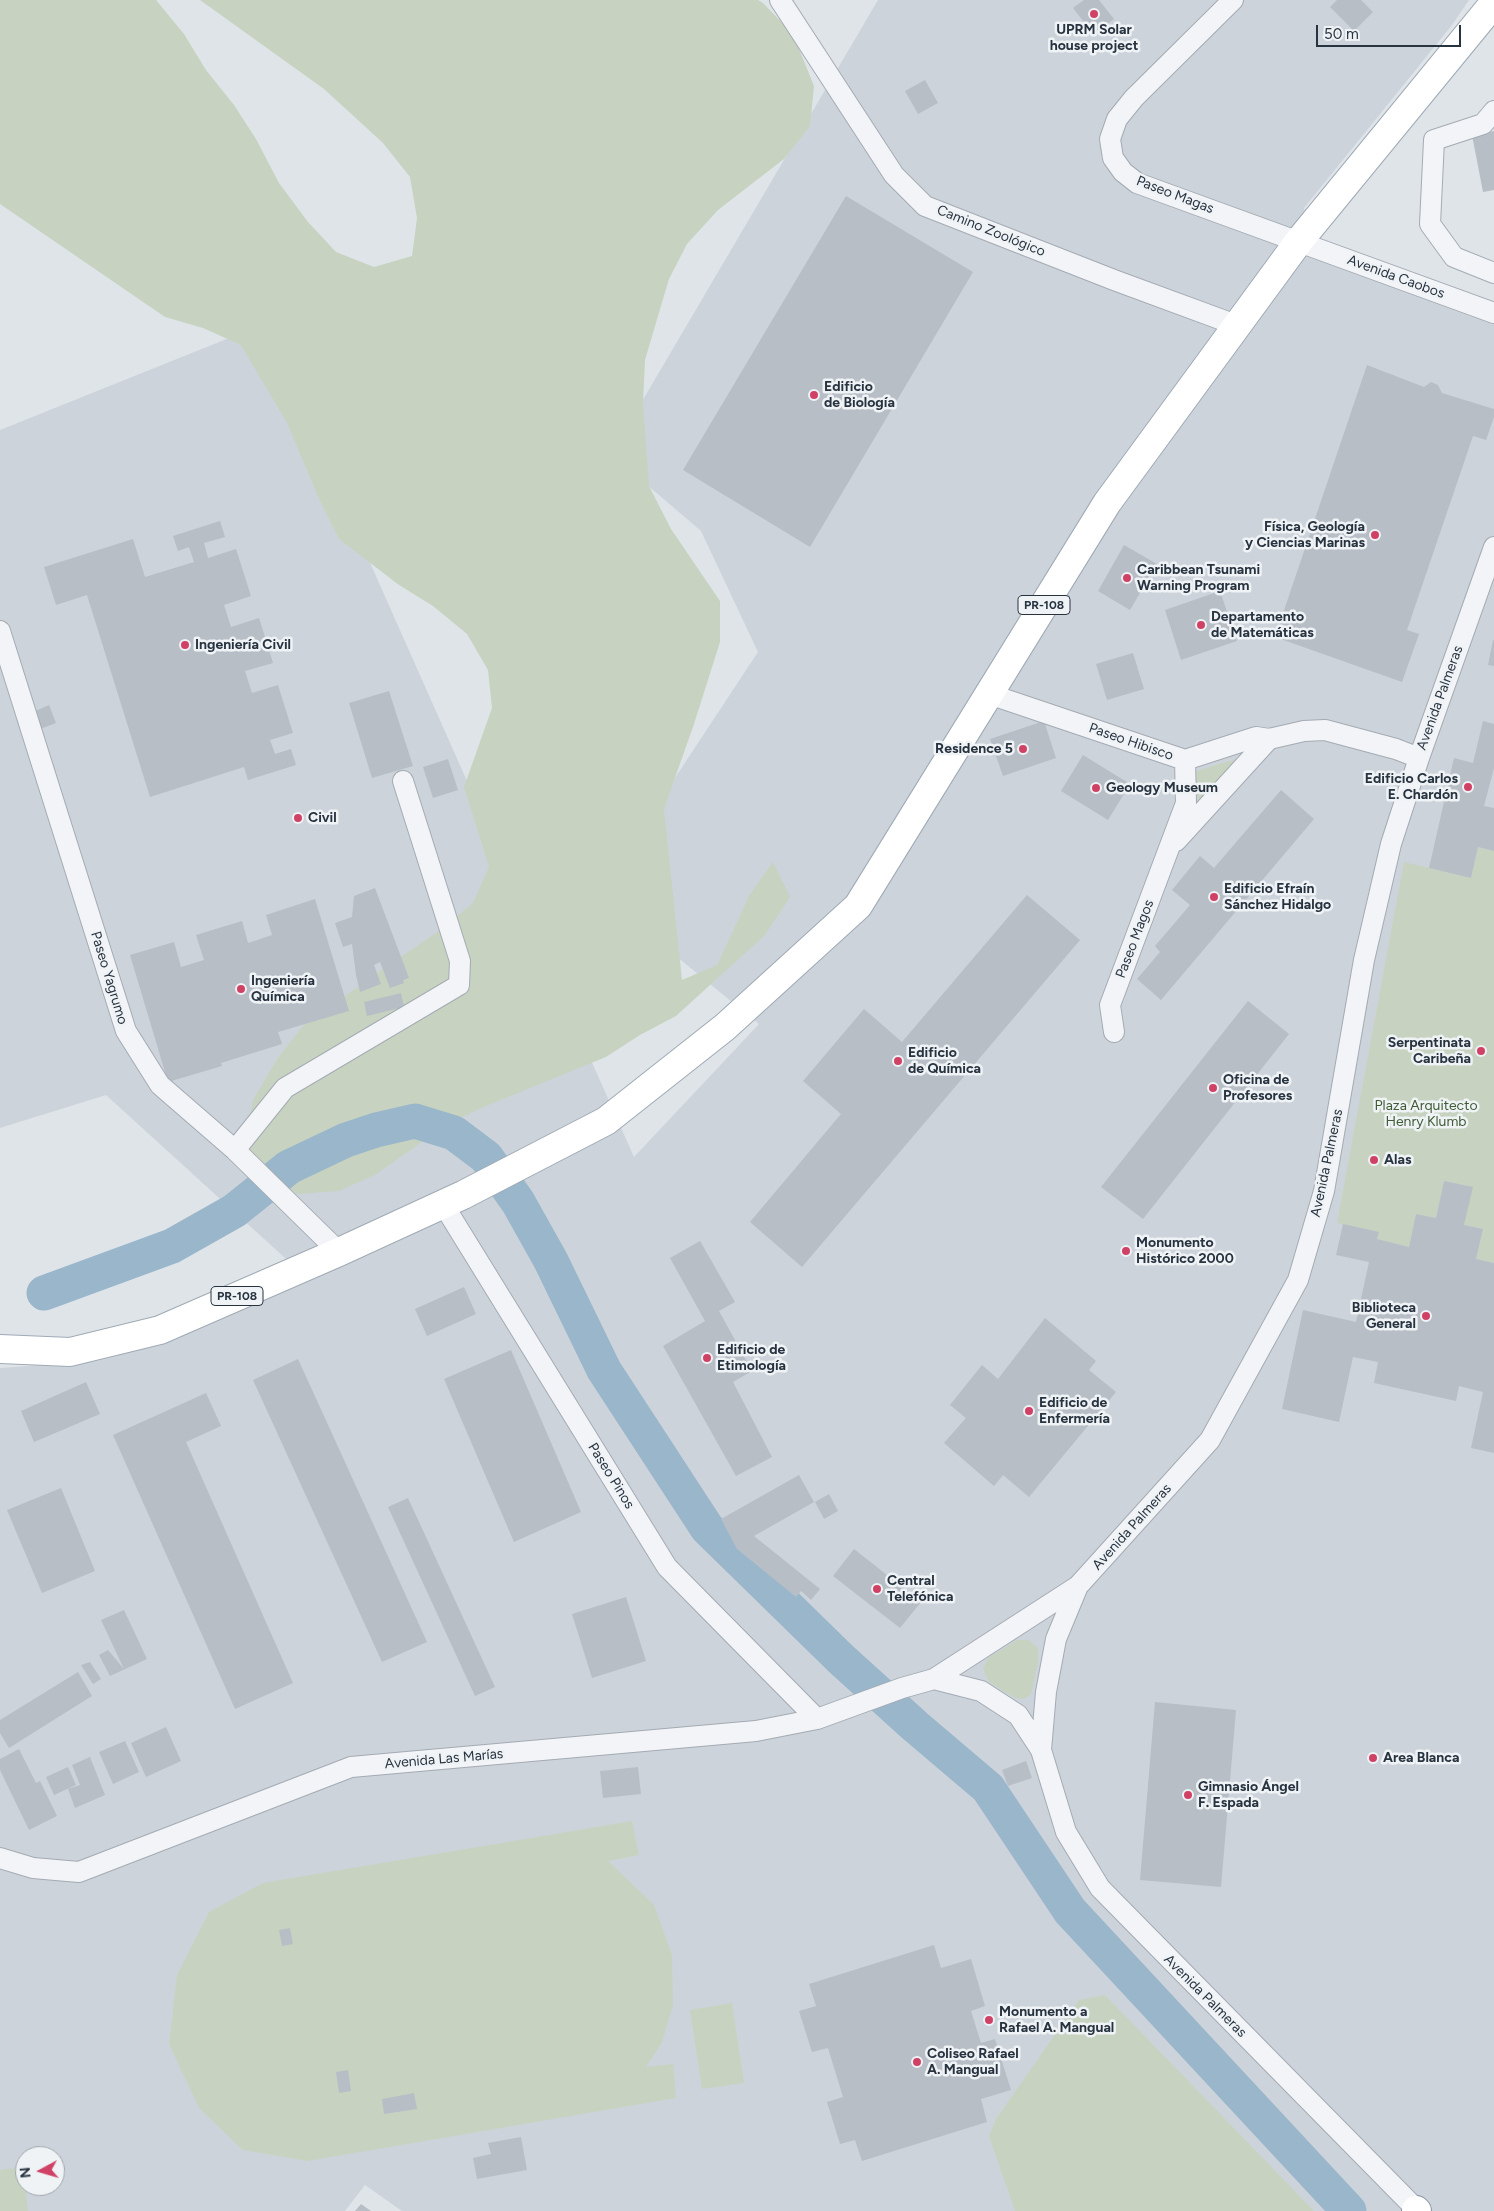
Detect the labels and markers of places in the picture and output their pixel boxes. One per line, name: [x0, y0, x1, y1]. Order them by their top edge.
marker: UPRM Solar house project: [1088, 8, 1100, 20]
place label: UPRM Solar house project: [1050, 22, 1138, 54]
place label: Edificio de Biología: [824, 379, 895, 412]
marker: Edificio de Biología: [808, 389, 820, 401]
place label: Física, Geología y Ciencias Marinas: [1245, 519, 1365, 552]
marker: Física, Geología y Ciencias Marinas: [1369, 529, 1381, 541]
place label: Caribbean Tsunami Warning Program: [1137, 562, 1260, 594]
marker: Caribbean Tsunami Warning Program: [1121, 572, 1133, 584]
place label: Departamento de Matemáticas: [1211, 609, 1314, 642]
marker: Departamento de Matemáticas: [1195, 619, 1207, 631]
place label: Ingeniería Civil: [195, 637, 291, 653]
marker: Ingeniería Civil: [179, 639, 191, 651]
place label: Residence 5: [935, 741, 1013, 757]
marker: Residence 5: [1017, 743, 1029, 755]
place label: Edificio Carlos E. Chardón: [1365, 771, 1458, 804]
place label: Geology Museum: [1106, 780, 1218, 796]
marker: Edificio Carlos E. Chardón: [1462, 781, 1474, 793]
marker: Geology Museum: [1090, 782, 1102, 794]
place label: Civil: [308, 810, 337, 826]
marker: Civil: [292, 812, 304, 824]
place label: Edificio Efraín Sánchez Hidalgo: [1224, 881, 1331, 914]
marker: Edificio Efraín Sánchez Hidalgo: [1208, 891, 1220, 903]
place label: Ingeniería Química: [251, 973, 315, 1006]
marker: Ingeniería Química: [235, 983, 247, 995]
place label: Serpentinata Caribeña: [1388, 1035, 1471, 1068]
place label: Edificio de Química: [908, 1045, 981, 1078]
marker: Serpentinata Caribeña: [1475, 1045, 1487, 1057]
marker: Edificio de Química: [892, 1055, 904, 1067]
place label: Oficina de Profesores: [1223, 1072, 1292, 1104]
marker: Oficina de Profesores: [1207, 1082, 1219, 1094]
place label: Alas: [1384, 1152, 1411, 1168]
marker: Alas: [1368, 1154, 1380, 1166]
place label: Monumento Histórico 2000: [1136, 1235, 1234, 1268]
marker: Monumento Histórico 2000: [1120, 1245, 1132, 1257]
place label: Biblioteca General: [1352, 1300, 1416, 1332]
marker: Biblioteca General: [1420, 1310, 1432, 1322]
place label: Edificio de Etimología: [717, 1342, 786, 1374]
marker: Edificio de Etimología: [701, 1352, 713, 1364]
place label: Edificio de Enfermería: [1039, 1395, 1110, 1428]
marker: Edificio de Enfermería: [1023, 1405, 1035, 1417]
place label: Central Telefónica: [887, 1573, 953, 1605]
marker: Central Telefónica: [871, 1583, 883, 1595]
place label: Area Blanca: [1383, 1750, 1459, 1766]
marker: Area Blanca: [1367, 1752, 1379, 1764]
place label: Gimnasio Ángel F. Espada: [1198, 1779, 1299, 1811]
marker: Gimnasio Ángel F. Espada: [1182, 1789, 1194, 1801]
place label: Monumento a Rafael A. Mangual: [999, 2004, 1114, 2036]
marker: Monumento a Rafael A. Mangual: [983, 2014, 995, 2026]
place label: Coliseo Rafael A. Mangual: [927, 2046, 1019, 2078]
marker: Coliseo Rafael A. Mangual: [911, 2056, 923, 2068]

